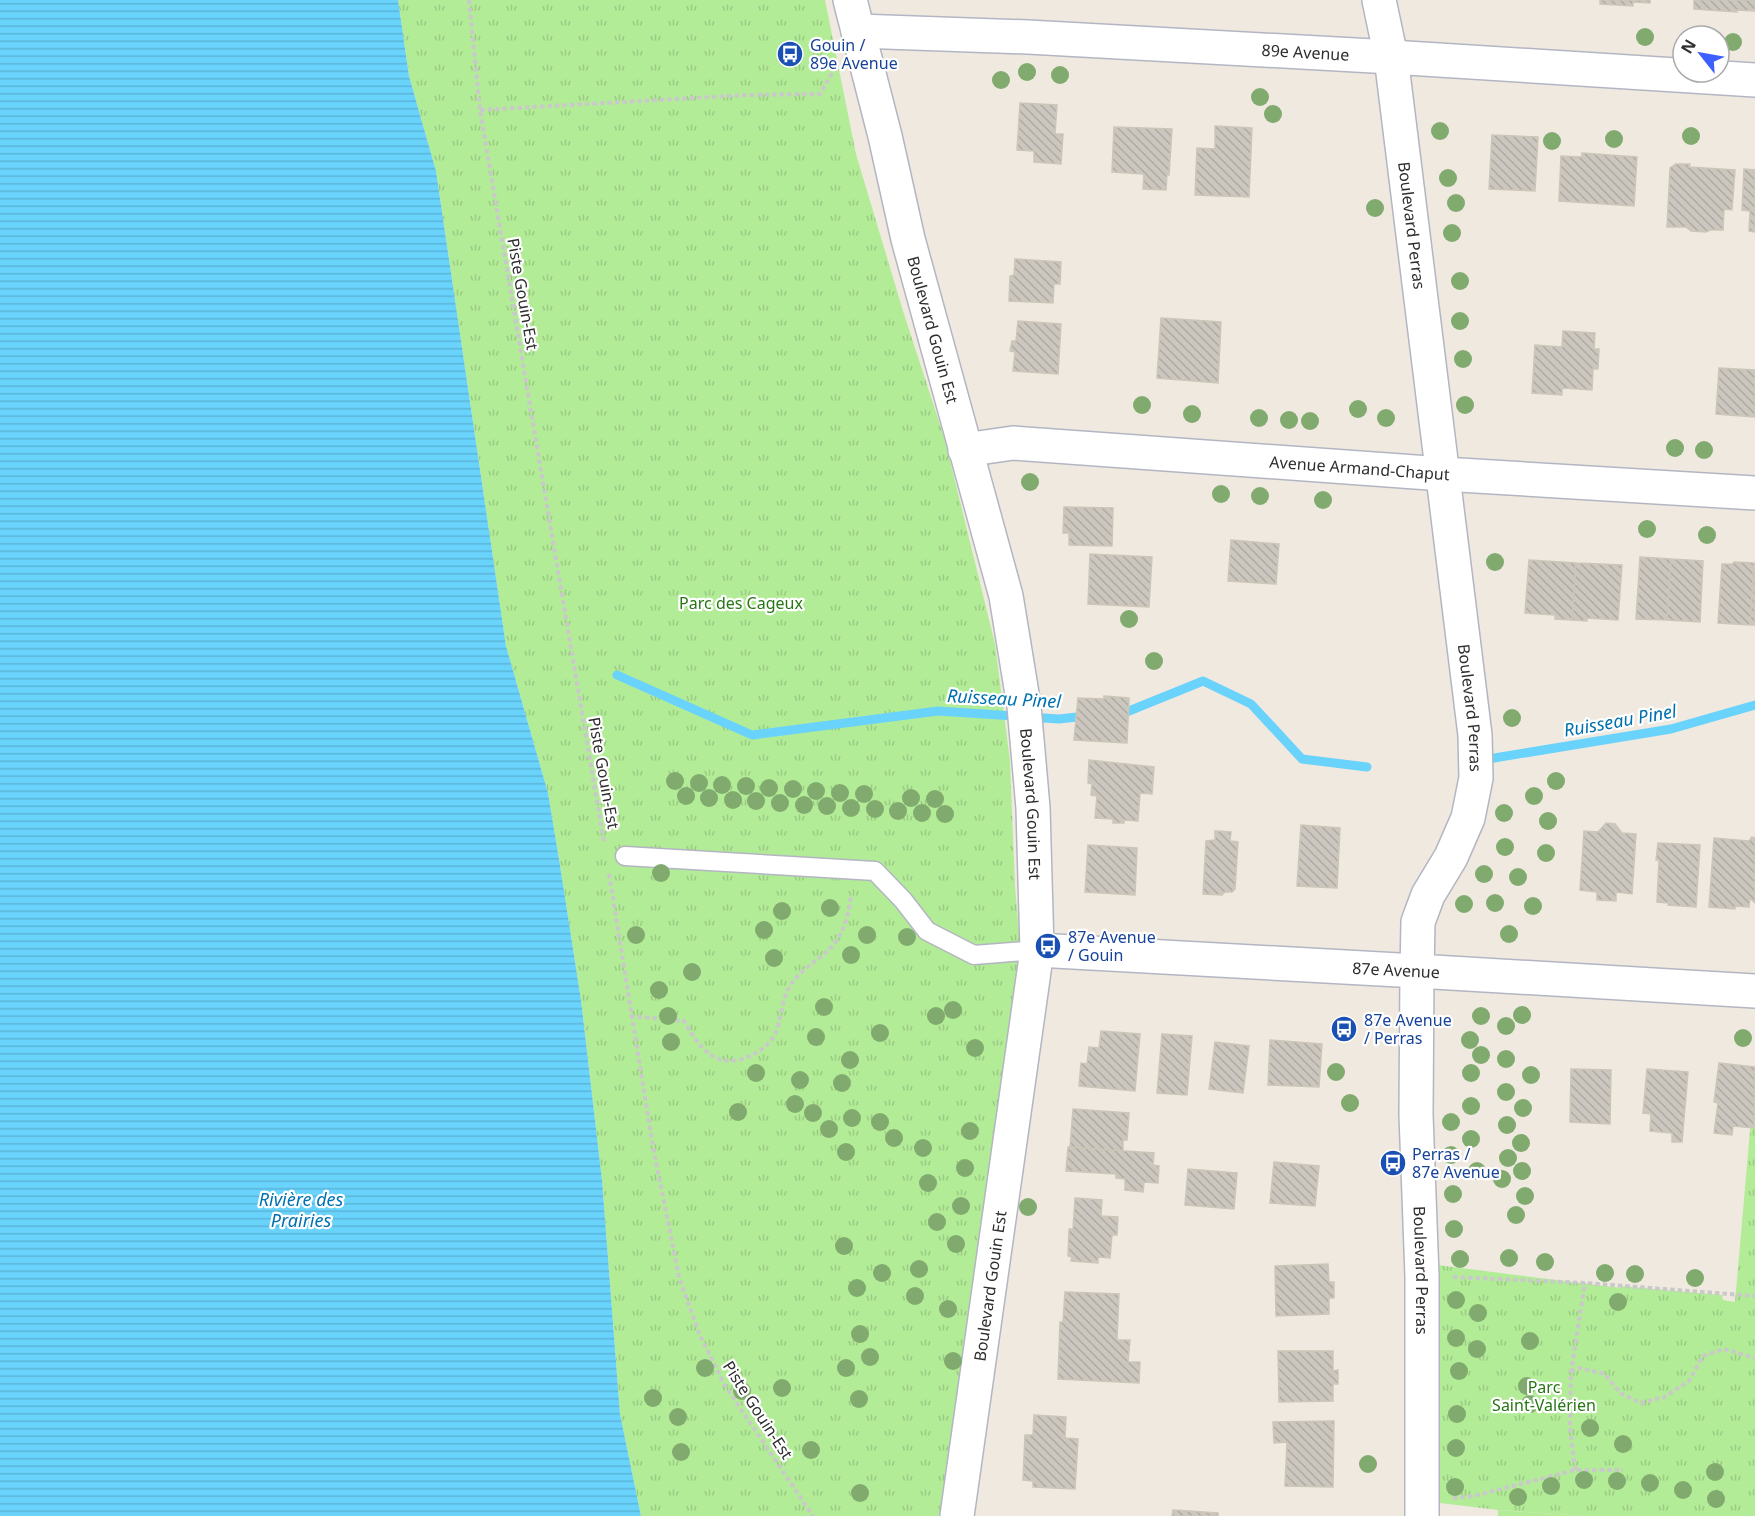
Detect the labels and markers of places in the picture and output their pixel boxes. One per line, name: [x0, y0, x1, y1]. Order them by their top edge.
place label: Gouin / 89e Avenue: [810, 34, 898, 74]
bus stop icon: Gouin / 89e Avenue: [775, 39, 805, 69]
place label: 87e Avenue / Gouin: [1068, 926, 1156, 966]
bus stop icon: 87e Avenue / Gouin: [1033, 931, 1063, 961]
place label: 87e Avenue / Perras: [1364, 1009, 1452, 1049]
bus stop icon: 87e Avenue / Perras: [1329, 1014, 1359, 1044]
place label: Perras / 87e Avenue: [1412, 1143, 1500, 1183]
bus stop icon: Perras / 87e Avenue: [1378, 1148, 1408, 1178]

